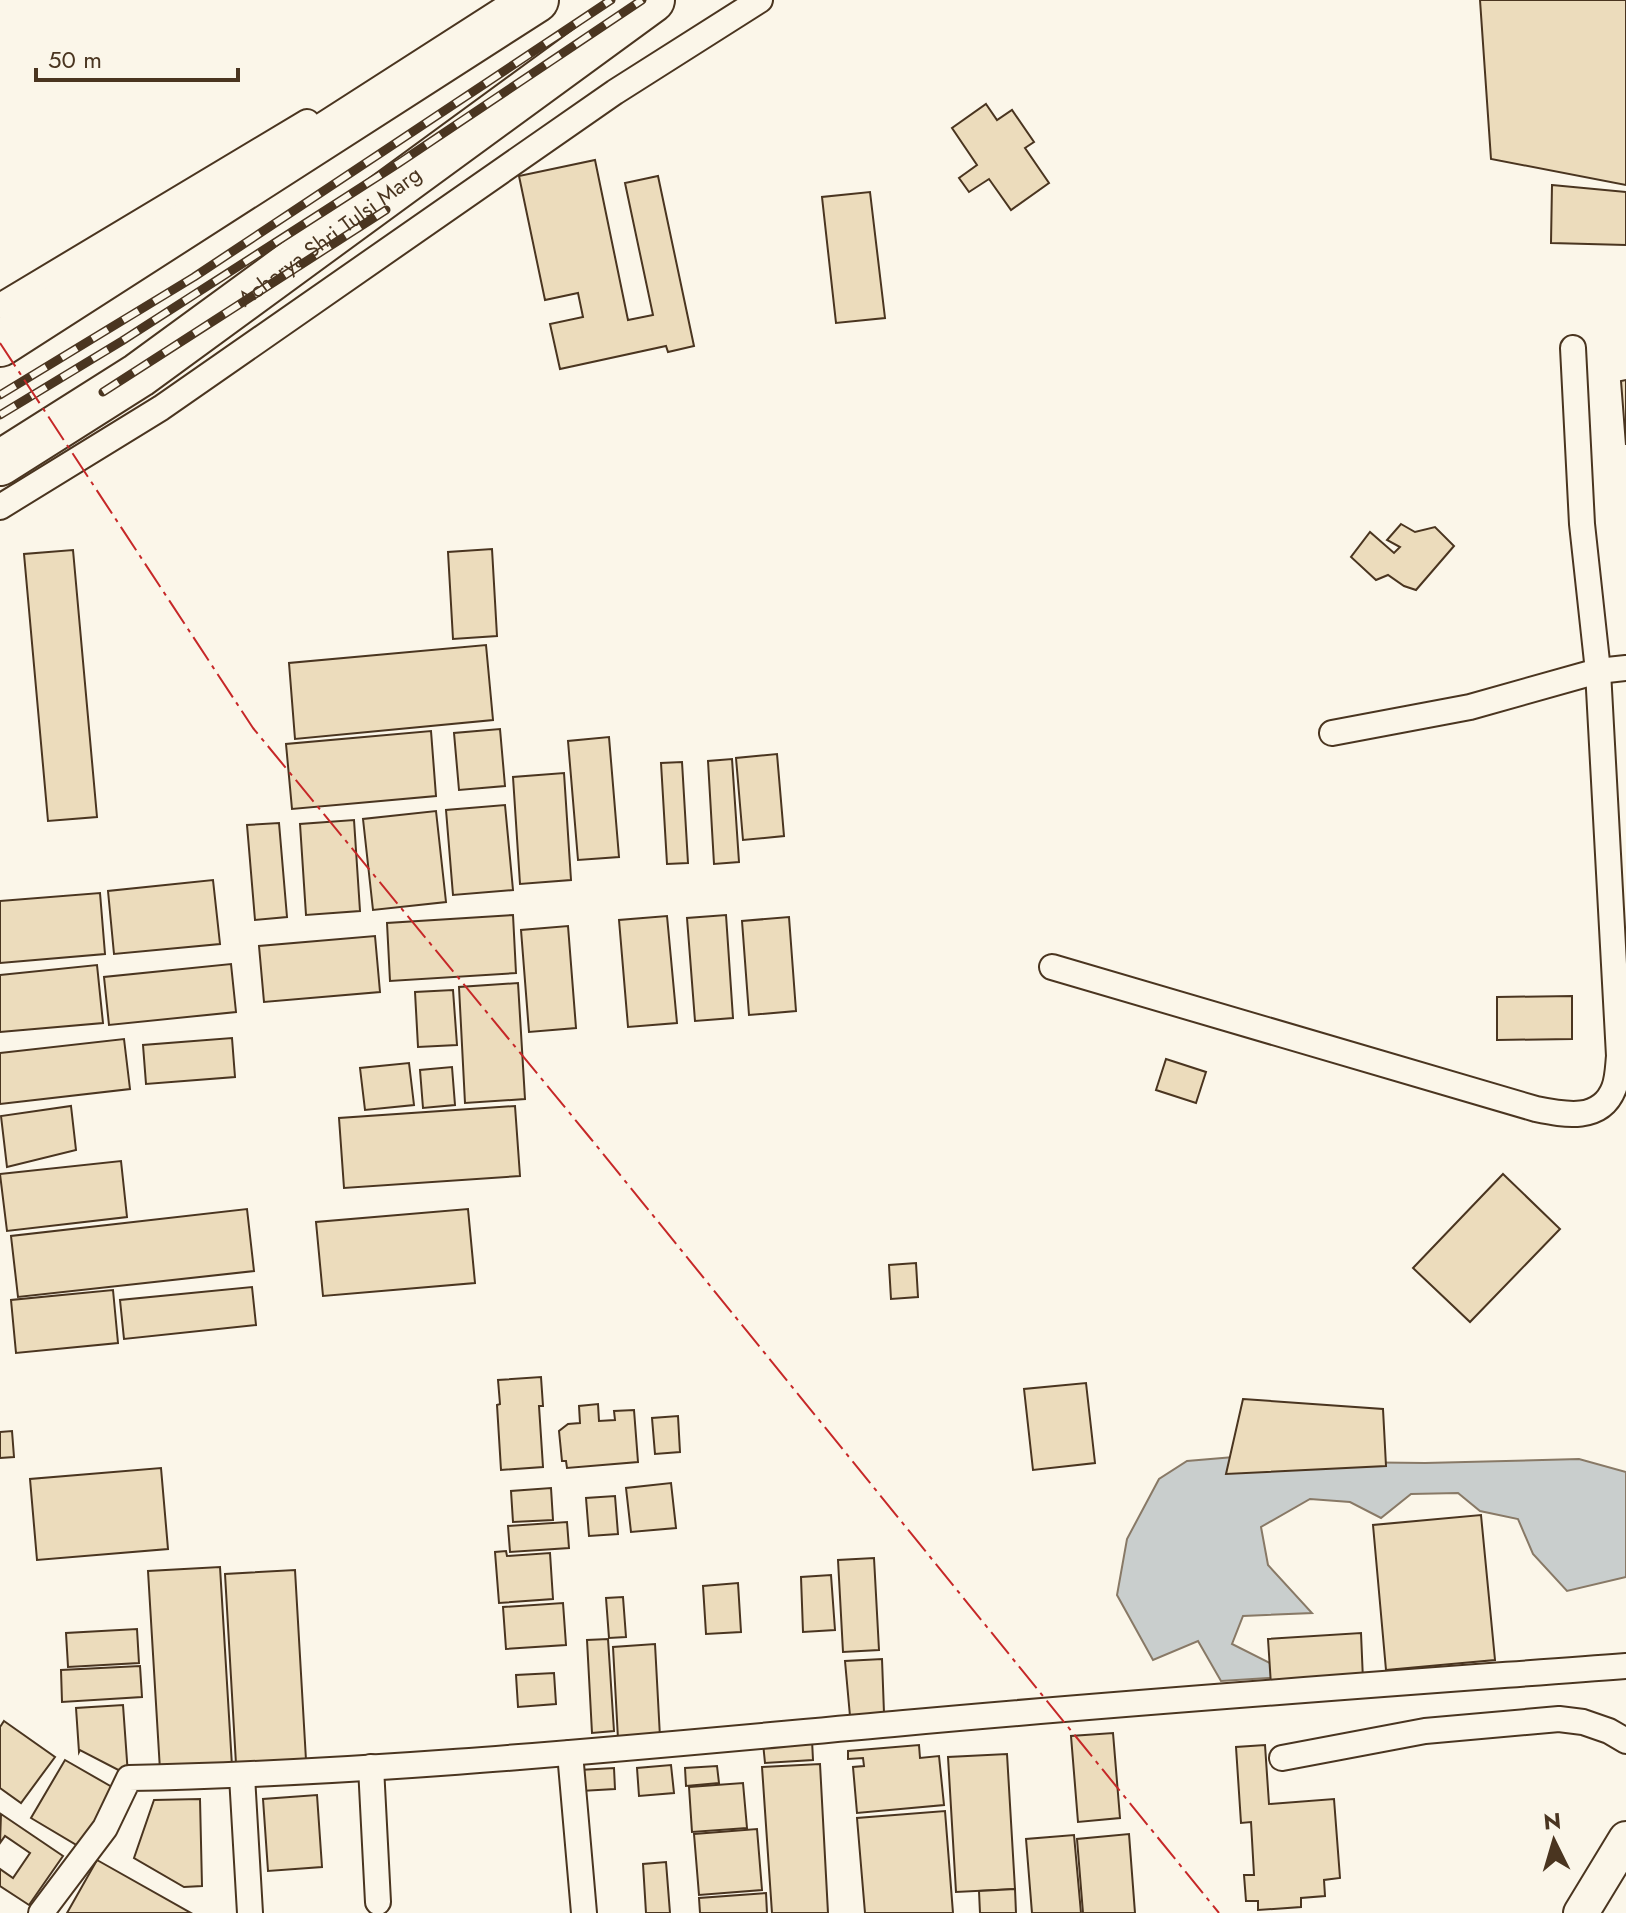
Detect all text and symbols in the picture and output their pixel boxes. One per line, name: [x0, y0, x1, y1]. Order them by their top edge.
scale bar: [36, 32, 238, 82]
text: 50 m: [48, 42, 102, 77]
street label: Acharya Shri Tulsi Marg: [231, 158, 427, 314]
north arrow: [1514, 1801, 1594, 1881]
text: N: [1542, 1804, 1562, 1838]

